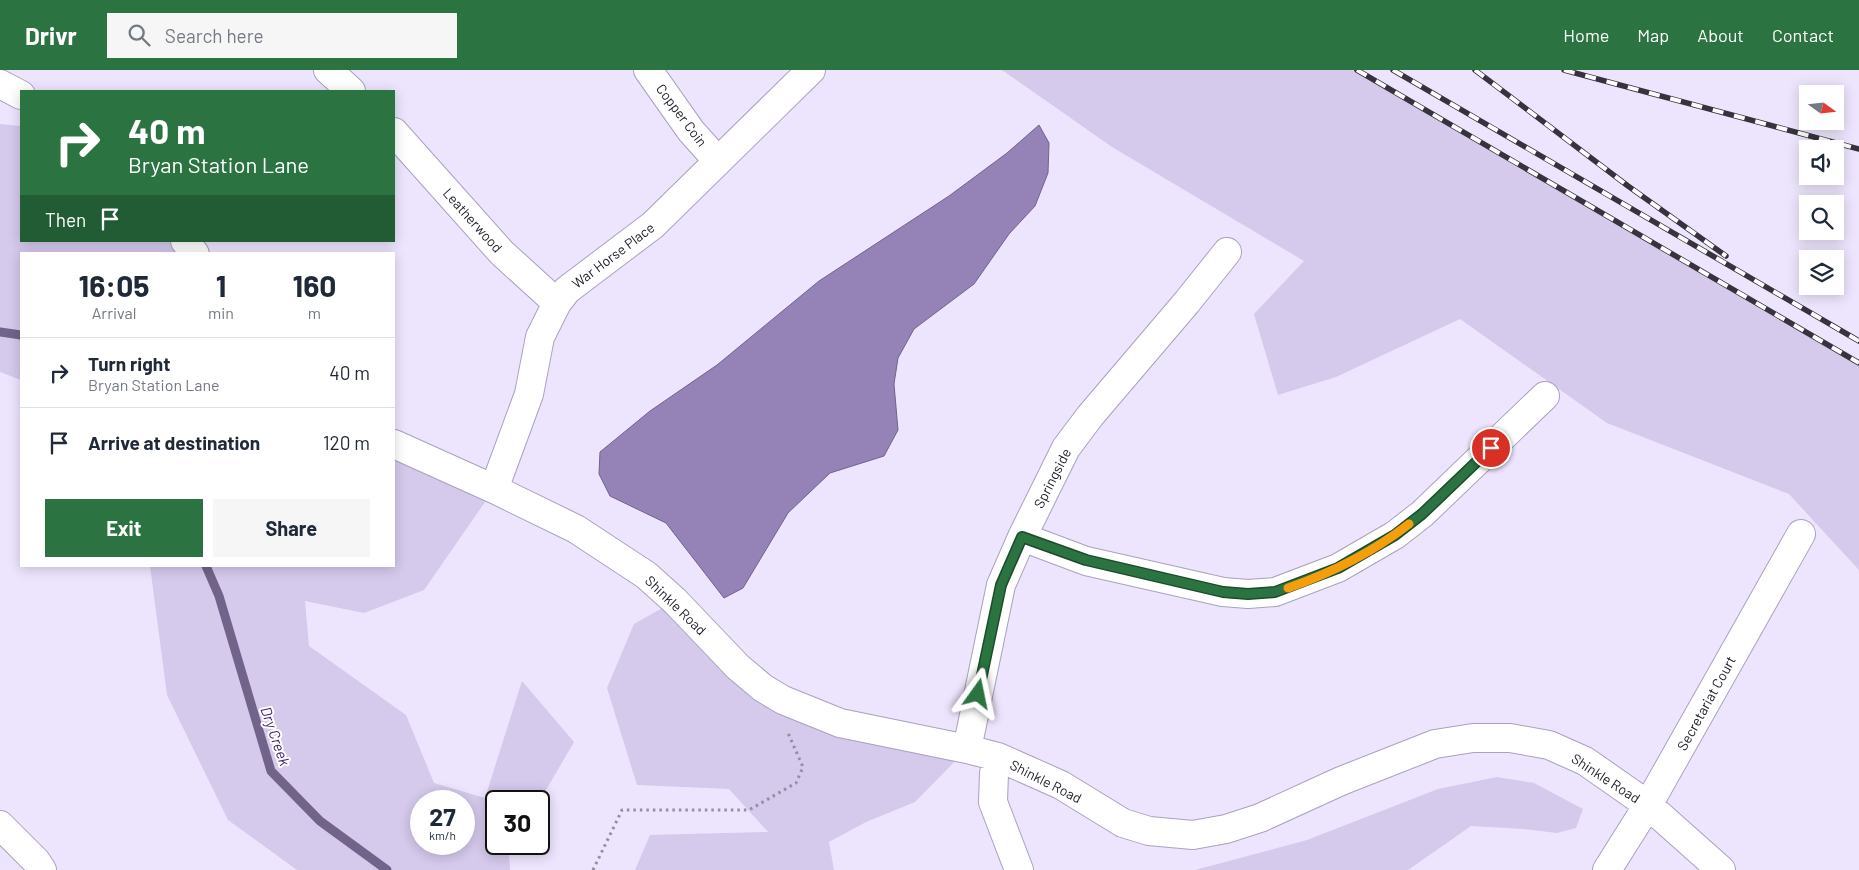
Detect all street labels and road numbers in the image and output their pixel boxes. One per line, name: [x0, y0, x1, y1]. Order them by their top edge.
street label: Copper Coin: [653, 80, 711, 150]
street label: Leatherwood: [440, 184, 506, 256]
street label: War Horse Place: [568, 218, 658, 292]
street label: Springside: [1030, 445, 1074, 511]
street label: Shinkle Road: [642, 572, 710, 638]
street label: Secretariat Court: [1673, 653, 1739, 753]
street label: Shinkle Road: [1569, 750, 1643, 806]
street label: Shinkle Road: [1007, 756, 1085, 806]

